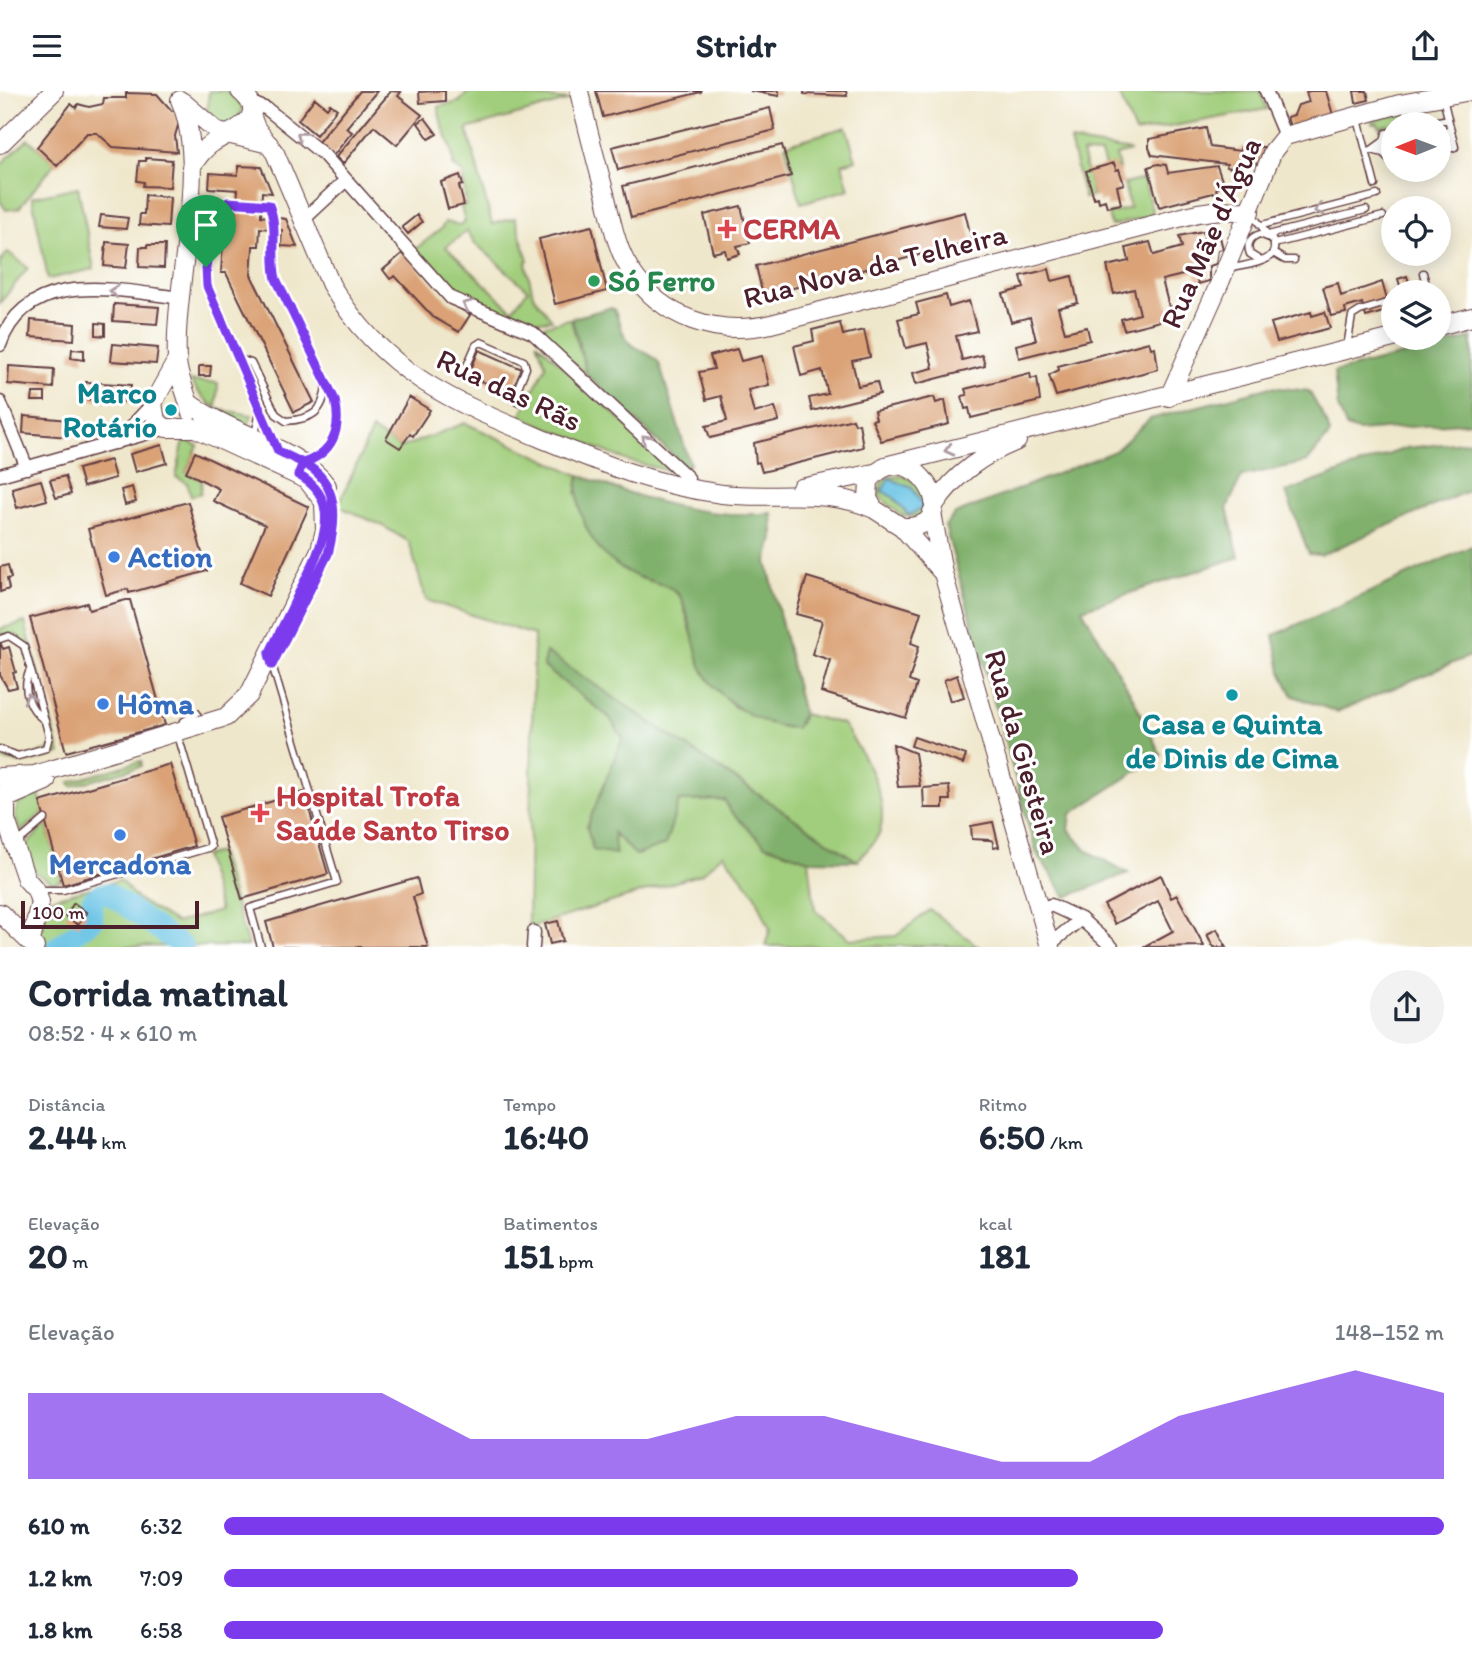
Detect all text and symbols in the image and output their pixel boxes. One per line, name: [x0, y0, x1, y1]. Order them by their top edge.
icon: menu: [28, 27, 66, 65]
text: Stridr: [696, 27, 776, 65]
icon: share: [1406, 27, 1444, 65]
north arrow: [1381, 112, 1451, 182]
map controls: [1381, 112, 1451, 350]
street label: Rua Mãe d'Água: [1152, 131, 1269, 334]
one-way arrow: [296, 132, 309, 144]
pin: [176, 195, 236, 267]
button: locate: [1381, 196, 1451, 266]
one-way arrow: [1314, 202, 1326, 216]
icon: arrive: [187, 206, 225, 244]
place label: CERMA: [743, 210, 841, 247]
street label: Rua Nova da Telheira: [739, 215, 1011, 316]
marker: CERMA: [717, 219, 737, 239]
place label: Só Ferro: [608, 262, 715, 299]
marker: Só Ferro: [586, 273, 602, 289]
button: layers: [1381, 280, 1451, 350]
one-way arrow: [108, 283, 120, 298]
one-way arrow: [461, 299, 473, 313]
street label: Rua das Rãs: [431, 340, 588, 439]
place label: Marco Rotário: [63, 374, 157, 445]
marker: Marco Rotário: [163, 402, 179, 418]
one-way arrow: [641, 435, 654, 447]
one-way arrow: [943, 442, 955, 457]
place label: Action: [127, 538, 212, 575]
marker: Action: [106, 549, 122, 565]
street label: Rua da Giesteira: [977, 645, 1070, 859]
place label: Hôma: [117, 685, 194, 722]
marker: Casa e Quinta de Dinis de Cima: [1224, 687, 1240, 703]
one-way arrow: [22, 693, 37, 705]
marker: Hôma: [95, 696, 111, 712]
place label: Casa e Quinta de Dinis de Cima: [1125, 705, 1339, 776]
place label: Hospital Trofa Saúde Santo Tirso: [276, 777, 509, 848]
marker: Hospital Trofa Saúde Santo Tirso: [250, 803, 270, 823]
marker: Mercadona: [112, 827, 128, 843]
place label: Mercadona: [49, 845, 192, 882]
scale bar: [21, 897, 200, 929]
text: 100 m: [32, 901, 84, 924]
text: Corrida matinal: [28, 970, 288, 1016]
button: share: [1370, 970, 1444, 1044]
text: 08:52 · 4 × 610 m: [28, 1019, 197, 1047]
text: Distância: [28, 1093, 105, 1116]
text: Tempo: [503, 1093, 556, 1116]
text: Ritmo: [979, 1093, 1027, 1116]
text: 2.44: [28, 1116, 97, 1158]
text: 16:40: [503, 1116, 589, 1158]
text: 6:50: [979, 1116, 1046, 1158]
text: km: [97, 1131, 127, 1154]
text: /km: [1046, 1131, 1083, 1154]
text: Elevação: [28, 1212, 100, 1235]
text: Batimentos: [503, 1212, 598, 1235]
text: kcal: [979, 1212, 1012, 1235]
text: 20: [28, 1235, 68, 1277]
text: 151: [503, 1235, 554, 1277]
text: 181: [979, 1235, 1030, 1277]
text: m: [68, 1250, 88, 1273]
text: bpm: [554, 1250, 594, 1273]
text: Elevação: [28, 1318, 115, 1346]
text: 148–152 m: [1335, 1318, 1444, 1346]
text: 610 m: [28, 1512, 90, 1540]
text: 6:32: [140, 1512, 182, 1540]
text: 1.2 km: [28, 1564, 92, 1592]
text: 7:09: [140, 1564, 183, 1592]
text: 1.8 km: [28, 1616, 93, 1644]
text: 6:58: [140, 1616, 182, 1644]

